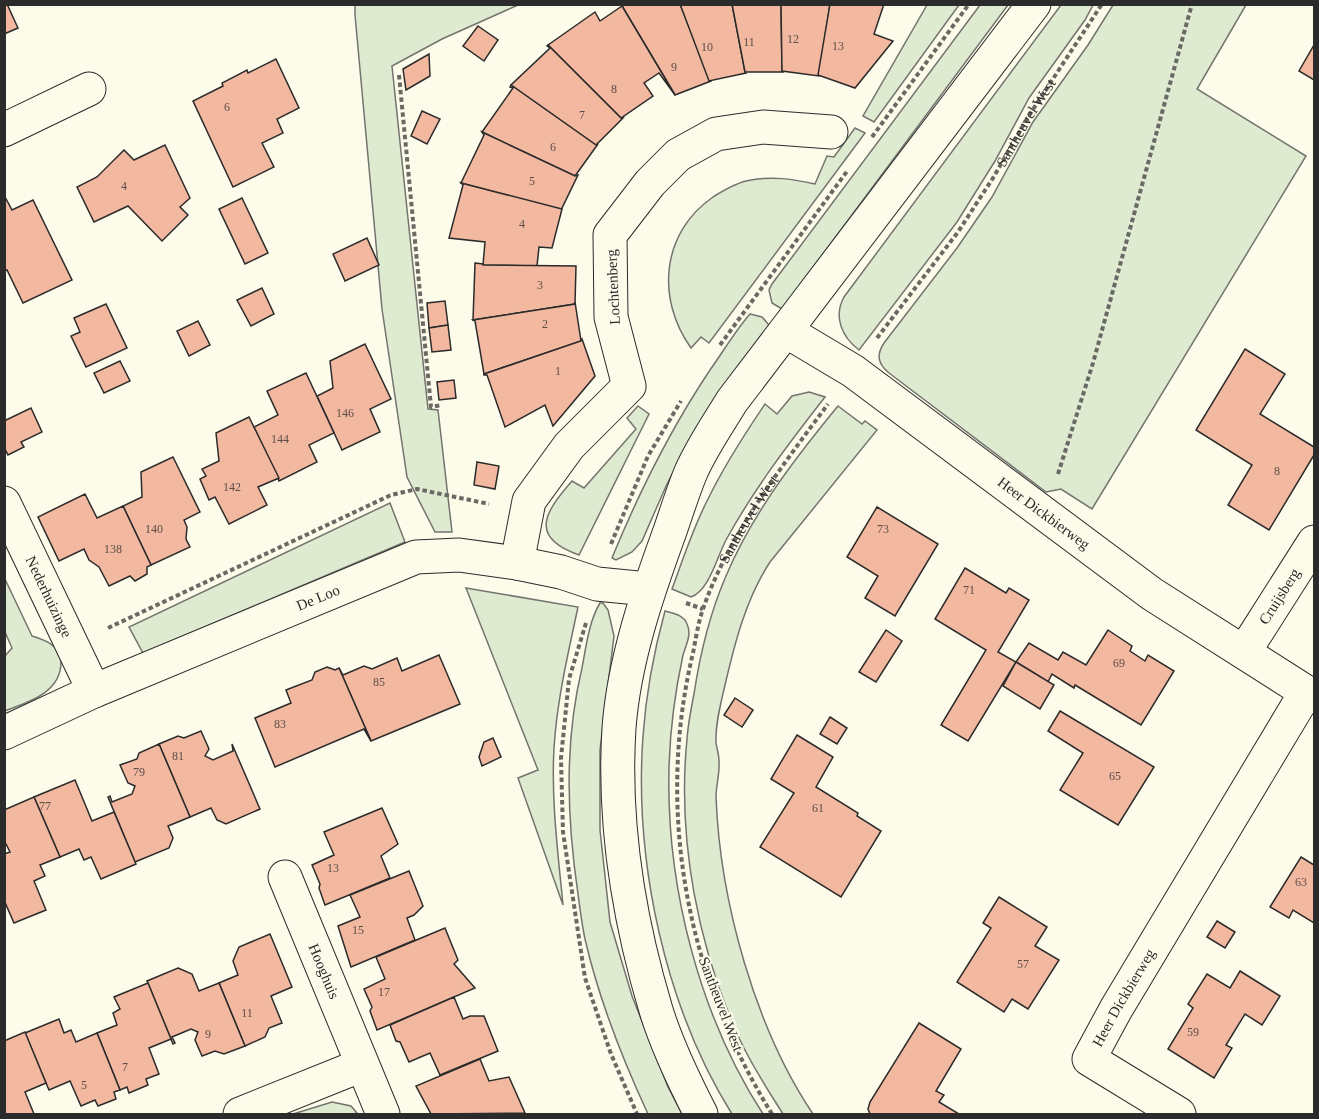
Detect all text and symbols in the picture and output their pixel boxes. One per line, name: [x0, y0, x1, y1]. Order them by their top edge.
house number: 12: [787, 32, 799, 46]
house number: 11: [743, 35, 755, 49]
house number: 13: [832, 39, 844, 53]
house number: 10: [701, 40, 713, 54]
house number: 9: [671, 60, 677, 74]
street label: Santheuvel West: [993, 75, 1059, 170]
house number: 8: [611, 82, 617, 96]
house number: 6: [224, 100, 230, 114]
house number: 7: [579, 108, 585, 122]
house number: 6: [550, 140, 556, 154]
house number: 5: [529, 174, 535, 188]
house number: 4: [121, 179, 127, 193]
house number: 4: [519, 217, 525, 231]
street label: Lochtenberg: [603, 248, 623, 325]
house number: 3: [537, 278, 543, 292]
house number: 2: [542, 317, 548, 331]
house number: 1: [555, 364, 561, 378]
house number: 146: [336, 406, 354, 420]
house number: 144: [271, 432, 289, 446]
house number: 8: [1274, 464, 1280, 478]
street label: Santheuvel West: [716, 472, 782, 566]
street label: Heer Dickbierweg: [995, 474, 1093, 553]
house number: 142: [223, 480, 241, 494]
house number: 140: [145, 522, 163, 536]
house number: 73: [877, 522, 889, 536]
house number: 138: [104, 542, 122, 556]
street label: Nederhuizinge: [23, 553, 75, 640]
street label: Cruijsberg: [1256, 565, 1303, 627]
street label: De Loo: [294, 582, 342, 614]
house number: 71: [963, 583, 975, 597]
house number: 69: [1113, 656, 1125, 670]
house number: 85: [373, 675, 385, 689]
house number: 83: [274, 717, 286, 731]
house number: 81: [172, 749, 184, 763]
house number: 79: [133, 765, 145, 779]
house number: 65: [1109, 769, 1121, 783]
house number: 77: [39, 799, 51, 813]
house number: 61: [812, 801, 824, 815]
house number: 13: [327, 861, 339, 875]
house number: 63: [1295, 875, 1307, 889]
house number: 15: [352, 923, 364, 937]
street label: Hooghuis: [305, 941, 343, 1001]
street label: Heer Dickbierweg: [1089, 945, 1159, 1049]
street label: Santheuvel West: [696, 955, 747, 1054]
house number: 57: [1017, 957, 1029, 971]
house number: 17: [378, 985, 390, 999]
house number: 11: [241, 1006, 253, 1020]
house number: 59: [1187, 1025, 1199, 1039]
house number: 9: [205, 1027, 211, 1041]
house number: 7: [122, 1060, 128, 1074]
house number: 5: [81, 1078, 87, 1092]

